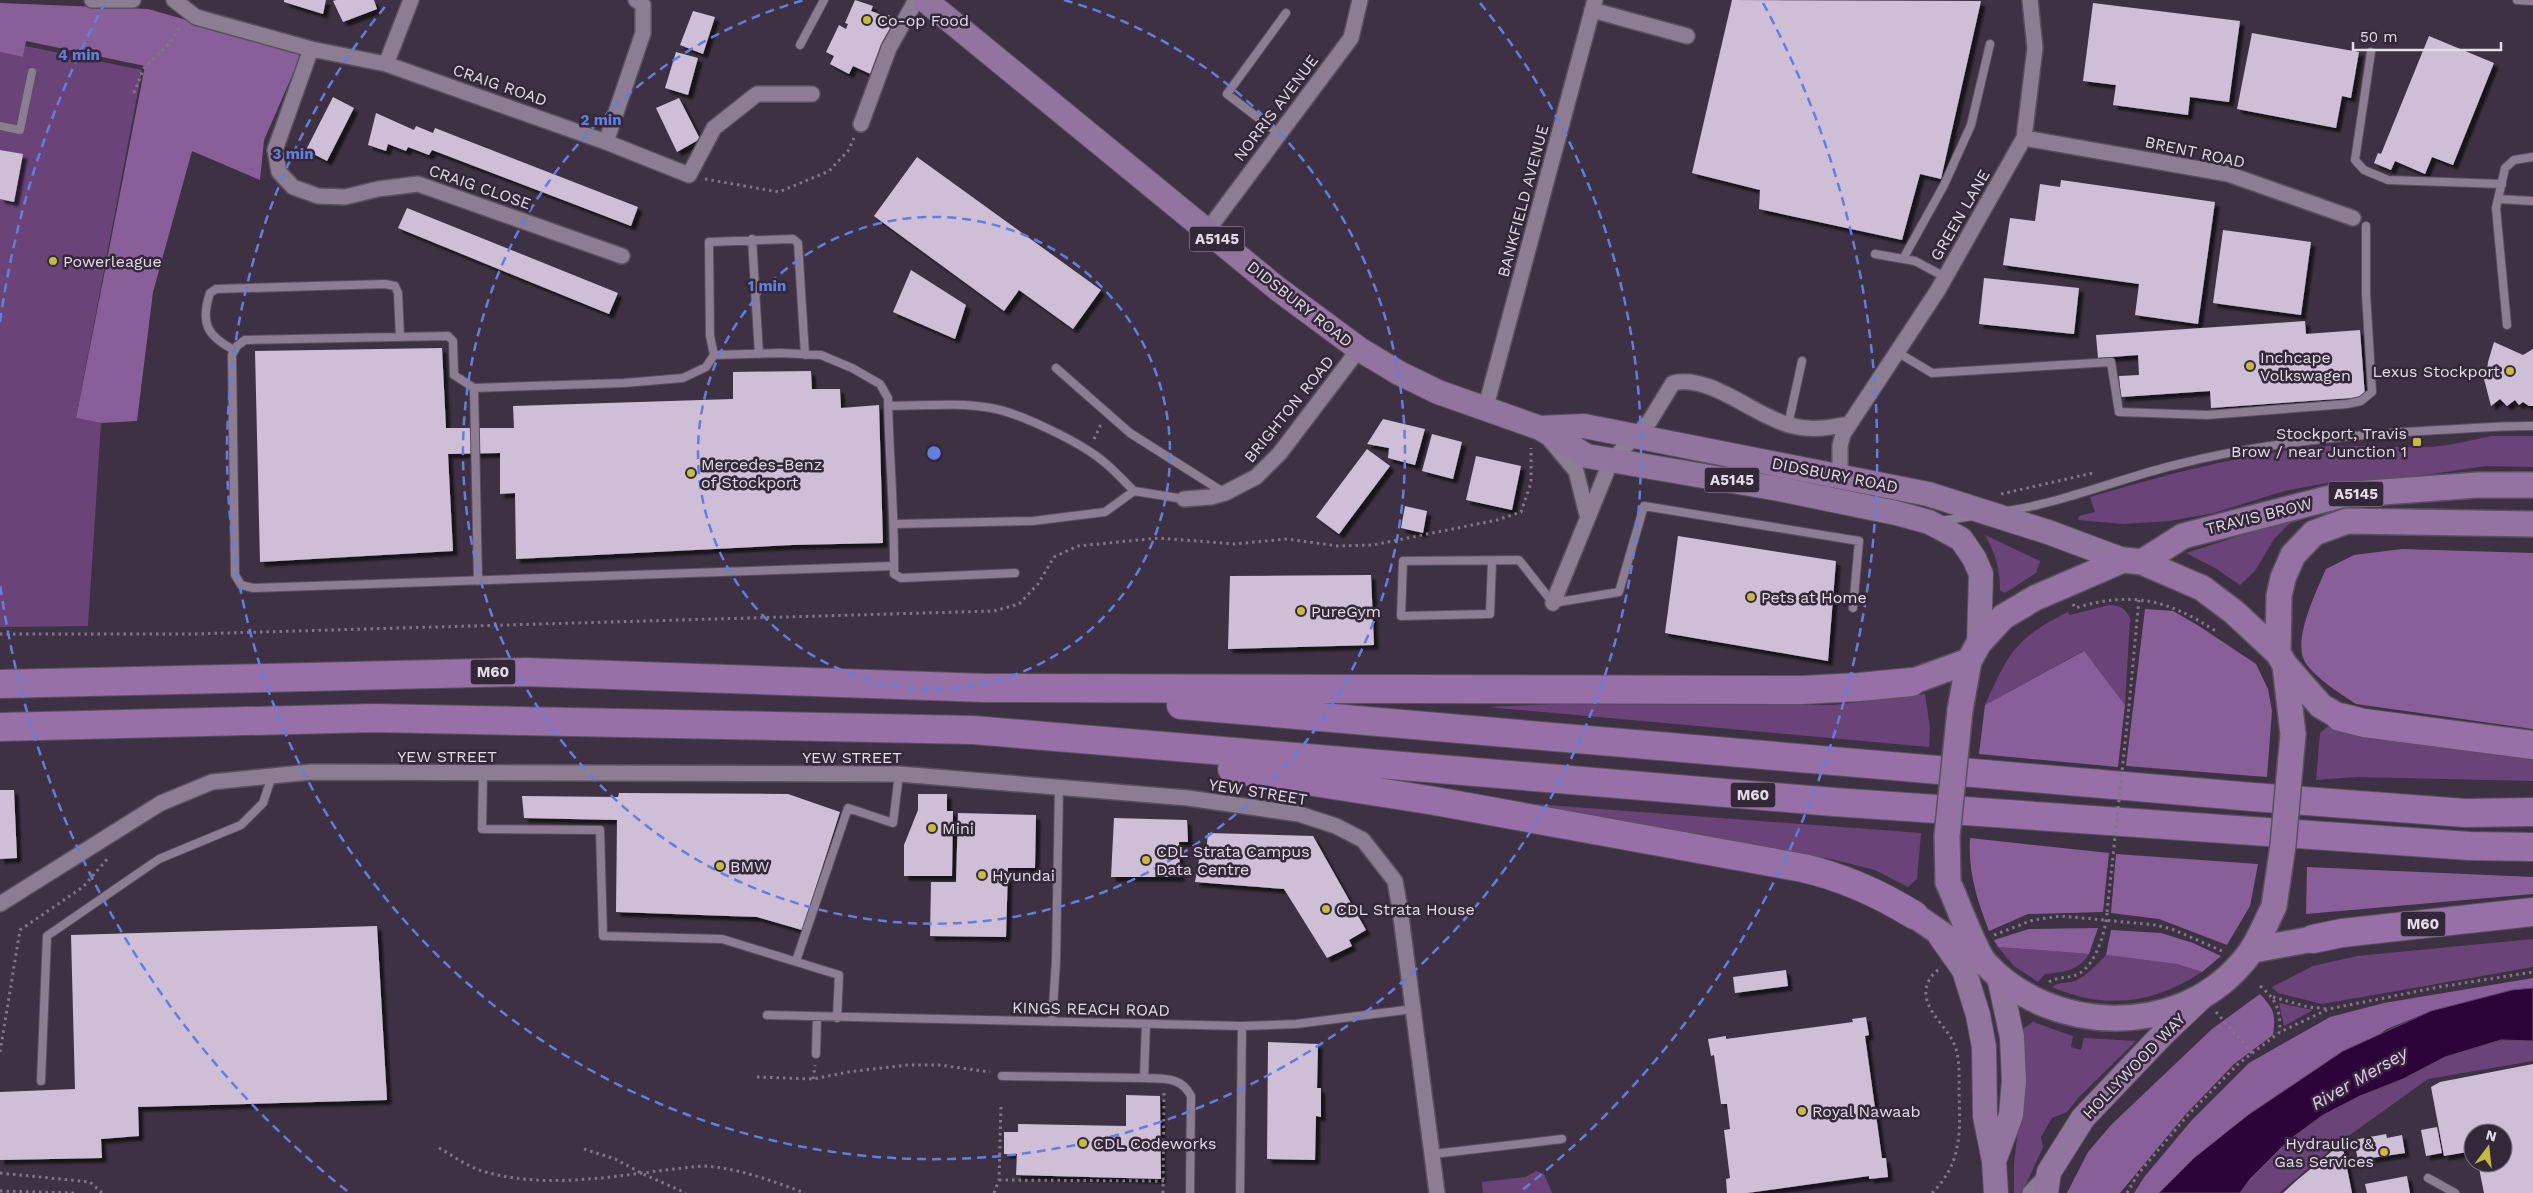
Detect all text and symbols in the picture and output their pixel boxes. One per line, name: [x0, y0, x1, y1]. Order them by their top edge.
place label: Co-op Food: [877, 11, 969, 30]
marker: Co-op Food: [861, 14, 873, 26]
scale bar: [2353, 20, 2500, 52]
text: 50 m: [2360, 28, 2397, 46]
text: 4 min: [58, 46, 100, 64]
street label: NORRIS AVENUE: [1230, 51, 1322, 165]
street label: CRAIG ROAD: [450, 60, 550, 110]
text: 2 min: [580, 111, 622, 129]
street label: BANKFIELD AVENUE: [1493, 123, 1553, 279]
street label: BRENT ROAD: [2143, 132, 2247, 172]
text: 3 min: [273, 145, 313, 163]
street label: CRAIG CLOSE: [427, 161, 533, 213]
street label: GREEN LANE: [1926, 166, 1994, 264]
road number: A5145: [1190, 226, 1244, 252]
place label: Powerleague: [63, 252, 162, 271]
marker: Powerleague: [47, 255, 59, 267]
street label: DIDSBURY ROAD: [1244, 257, 1356, 351]
text: 1 min: [748, 277, 786, 295]
place label: Inchcape Volkswagen: [2260, 348, 2351, 385]
street label: BRIGHTON ROAD: [1240, 352, 1338, 466]
marker: Inchcape Volkswagen: [2244, 360, 2256, 372]
place label: Lexus Stockport: [2372, 362, 2500, 381]
marker: Lexus Stockport: [2504, 365, 2516, 377]
place label: Stockport, Travis Brow / near Junction 1: [2231, 424, 2407, 461]
marker: Stockport, Travis Brow / near Junction 1: [2411, 436, 2423, 448]
centre of rings: [925, 444, 943, 462]
street label: DIDSBURY ROAD: [1770, 453, 1900, 497]
place label: Mercedes-Benz of Stockport: [701, 455, 822, 492]
marker: Mercedes-Benz of Stockport: [685, 467, 697, 479]
road number: A5145: [1704, 468, 1760, 492]
road number: A5145: [2328, 482, 2384, 506]
street label: TRAVIS BROW: [2204, 494, 2314, 538]
place label: Pets at Home: [1761, 588, 1867, 607]
marker: Pets at Home: [1745, 591, 1757, 603]
place label: PureGym: [1311, 602, 1381, 621]
marker: PureGym: [1295, 605, 1307, 617]
road number: M60: [470, 660, 516, 684]
street label: YEW STREET: [397, 747, 497, 766]
street label: YEW STREET: [802, 748, 902, 767]
street label: YEW STREET: [1207, 775, 1309, 809]
road number: M60: [1730, 782, 1776, 808]
place label: Mini: [942, 819, 974, 838]
marker: Mini: [926, 822, 938, 834]
place label: CDL Strata Campus Data Centre: [1156, 842, 1310, 879]
marker: CDL Strata Campus Data Centre: [1140, 854, 1152, 866]
place label: BMW: [730, 857, 770, 876]
marker: BMW: [714, 860, 726, 872]
place label: Hyundai: [992, 866, 1055, 885]
marker: Hyundai: [976, 869, 988, 881]
place label: CDL Strata House: [1336, 900, 1475, 919]
marker: CDL Strata House: [1320, 903, 1332, 915]
road number: M60: [2400, 912, 2446, 936]
street label: KINGS REACH ROAD: [1012, 998, 1170, 1020]
street label: HOLLYWOOD WAY: [2079, 1009, 2189, 1123]
water label: River Mersey: [2307, 1041, 2413, 1114]
place label: Royal Nawaab: [1812, 1102, 1921, 1121]
marker: Royal Nawaab: [1796, 1105, 1808, 1117]
north arrow: [2463, 1123, 2513, 1173]
text: N: [2484, 1126, 2498, 1145]
place label: CDL Codeworks: [1093, 1134, 1216, 1153]
place label: Hydraulic & Gas Services: [2274, 1134, 2375, 1171]
marker: CDL Codeworks: [1077, 1137, 1089, 1149]
marker: Hydraulic & Gas Services: [2378, 1146, 2390, 1158]

